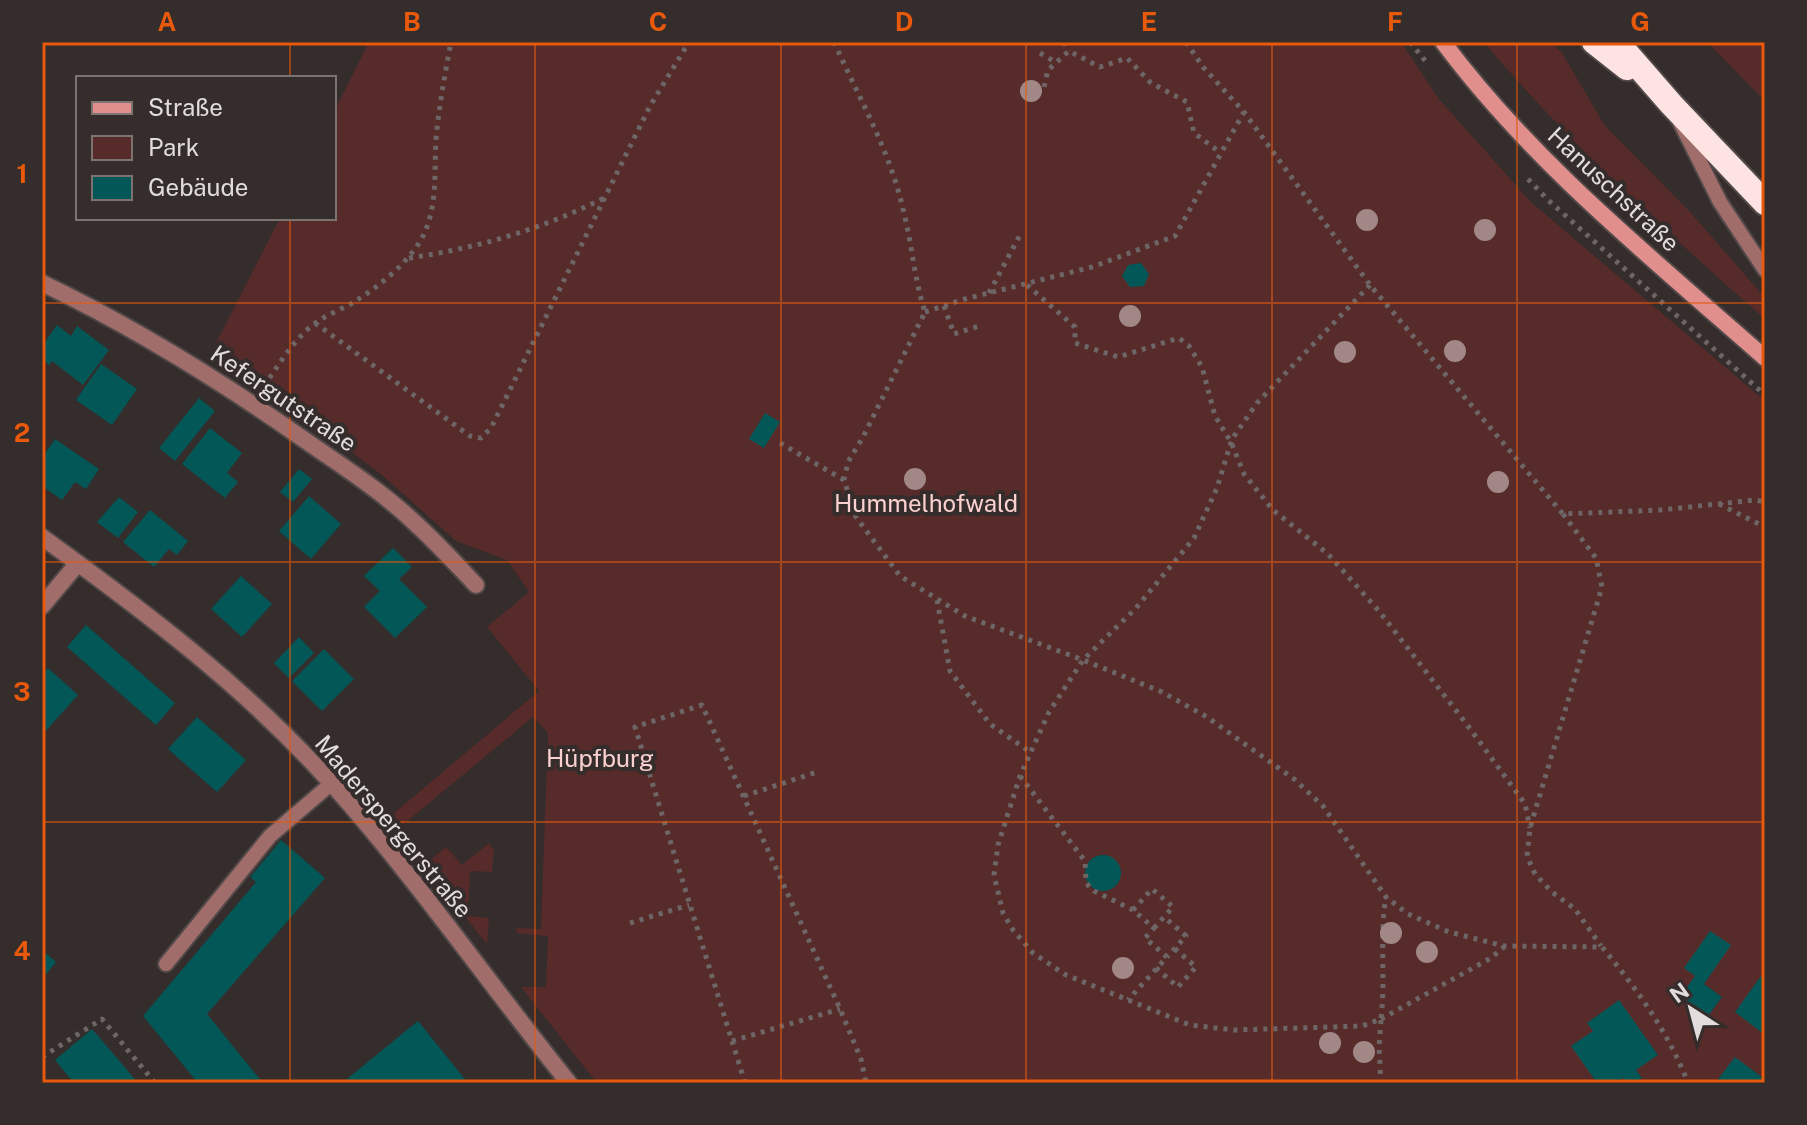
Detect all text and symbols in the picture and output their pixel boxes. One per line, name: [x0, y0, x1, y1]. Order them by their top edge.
text: A: [158, 6, 177, 37]
text: B: [403, 6, 421, 37]
text: C: [649, 6, 667, 37]
text: D: [895, 6, 913, 37]
text: E: [1141, 6, 1157, 37]
text: F: [1387, 6, 1403, 37]
text: G: [1630, 6, 1650, 37]
legend: [76, 76, 336, 220]
text: Straße: [148, 93, 223, 121]
street label: Hanuschstraße: [1543, 121, 1685, 257]
text: Park: [148, 133, 199, 161]
text: 1: [16, 158, 28, 189]
text: Gebäude: [148, 173, 248, 201]
street label: Kefergutstraße: [206, 339, 362, 457]
text: 2: [14, 417, 30, 448]
park label: Hummelhofwald: [834, 489, 1018, 517]
text: 3: [13, 676, 31, 707]
street label: Maderspergerstraße: [310, 729, 478, 923]
park label: Hüpfburg: [546, 744, 654, 772]
text: 4: [13, 935, 31, 966]
north arrow: [1651, 969, 1731, 1049]
text: N: [1665, 977, 1694, 1008]

